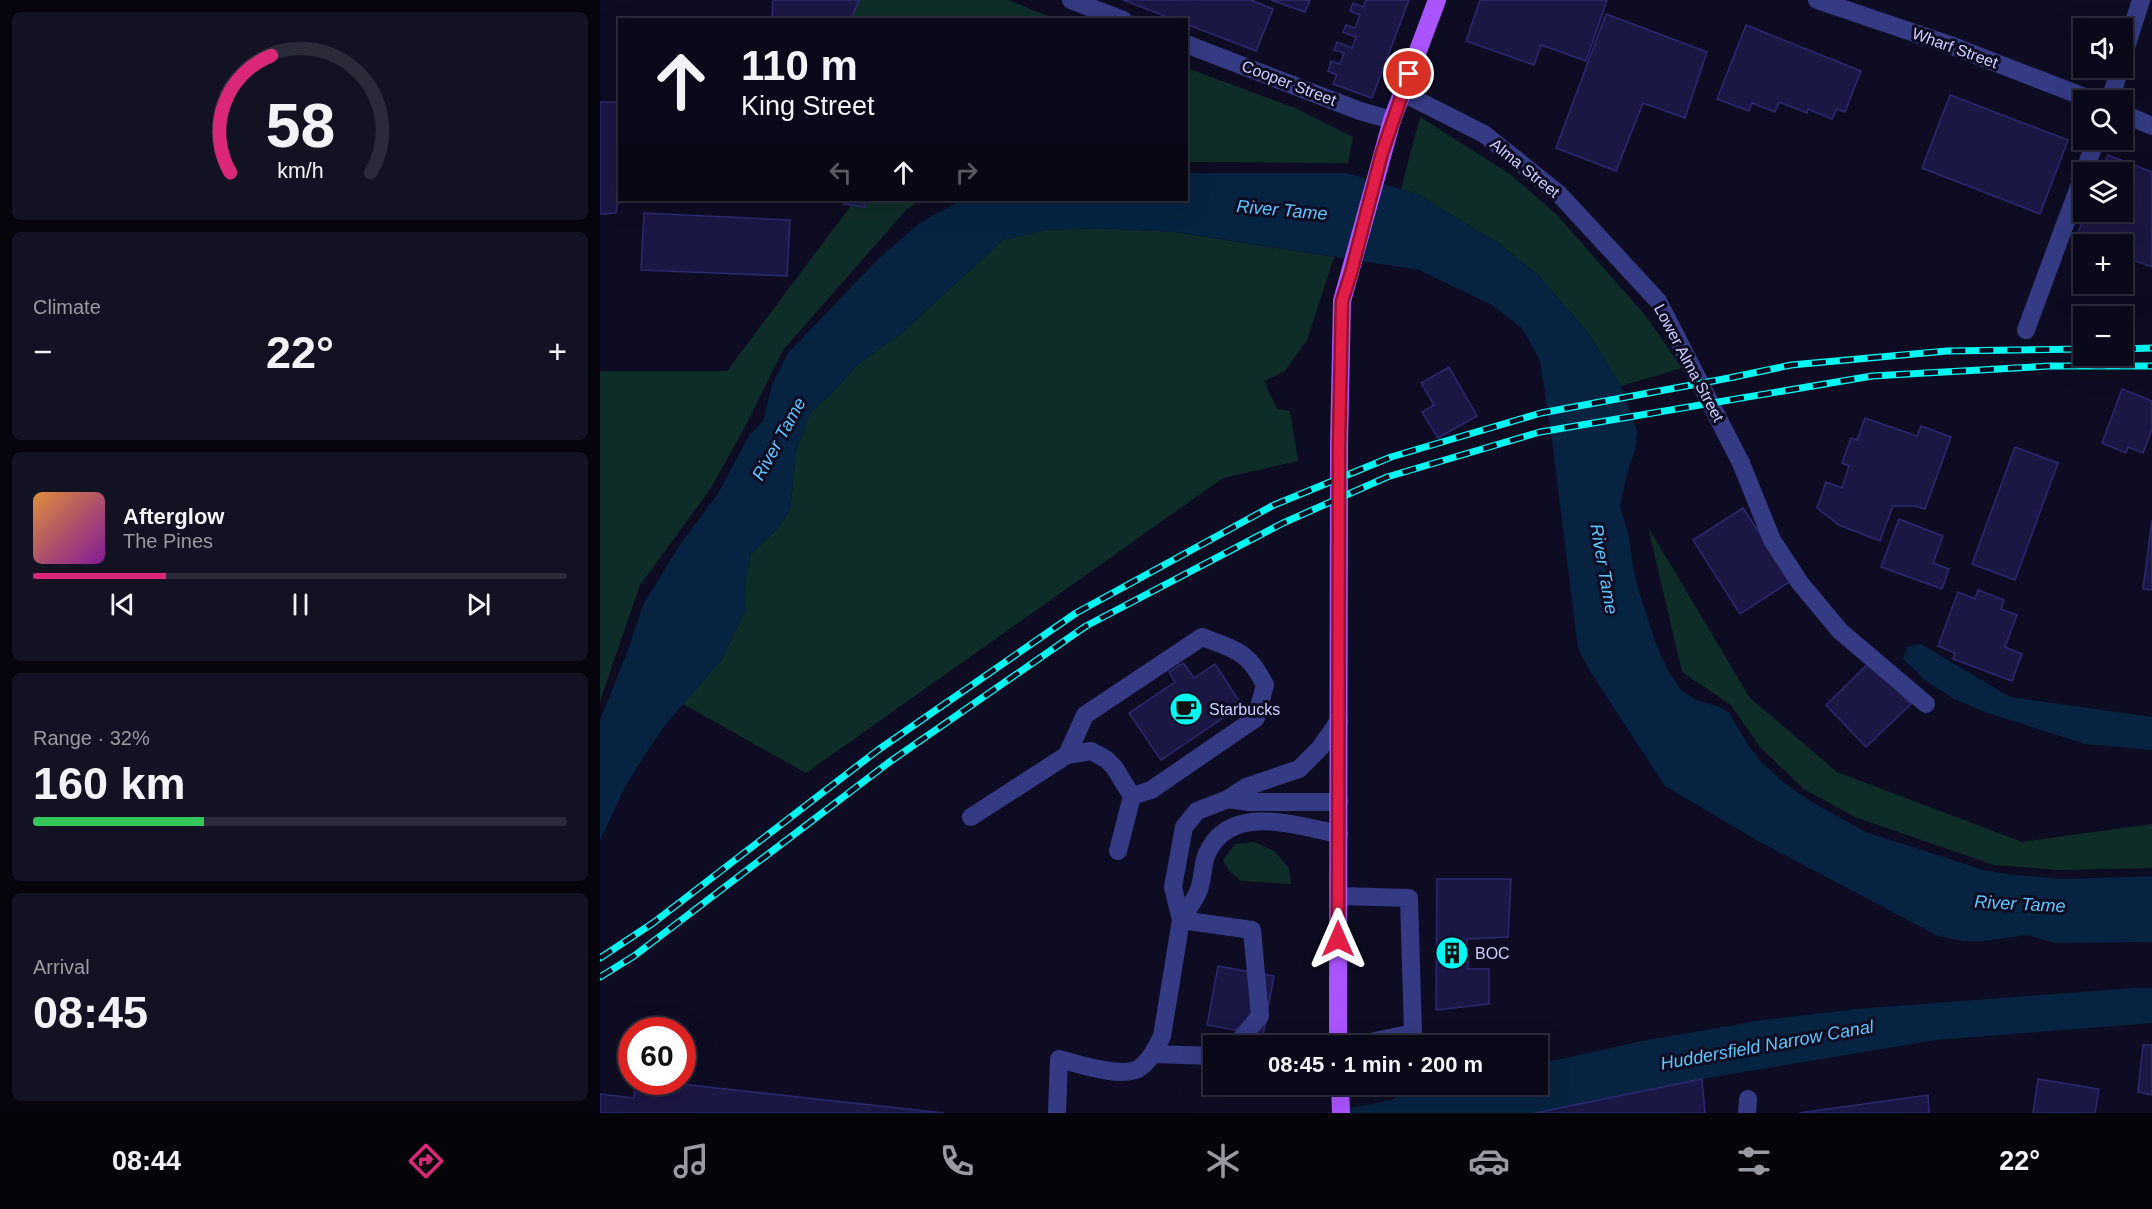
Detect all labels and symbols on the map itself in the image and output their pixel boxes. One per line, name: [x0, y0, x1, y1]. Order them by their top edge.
street label: Wharf Street: [1910, 25, 2001, 72]
pin: [1383, 48, 1434, 99]
street label: Cooper Street: [1239, 57, 1339, 109]
street label: Alma Street: [1487, 135, 1563, 201]
water label: River Tame: [1236, 196, 1328, 224]
street label: Lower Alma Street: [1651, 301, 1727, 425]
water label: River Tame: [748, 394, 810, 484]
water label: River Tame: [1586, 522, 1622, 616]
cafe icon: Starbucks: [1168, 691, 1204, 727]
place label: Starbucks: [1209, 701, 1280, 718]
water label: River Tame: [1974, 892, 2066, 916]
position arrow: [1306, 907, 1370, 971]
building icon: BOC: [1434, 935, 1470, 971]
place label: BOC: [1475, 945, 1510, 962]
water label: Huddersfield Narrow Canal: [1659, 1016, 1876, 1074]
speed limit sign: 60: [618, 1017, 696, 1095]

